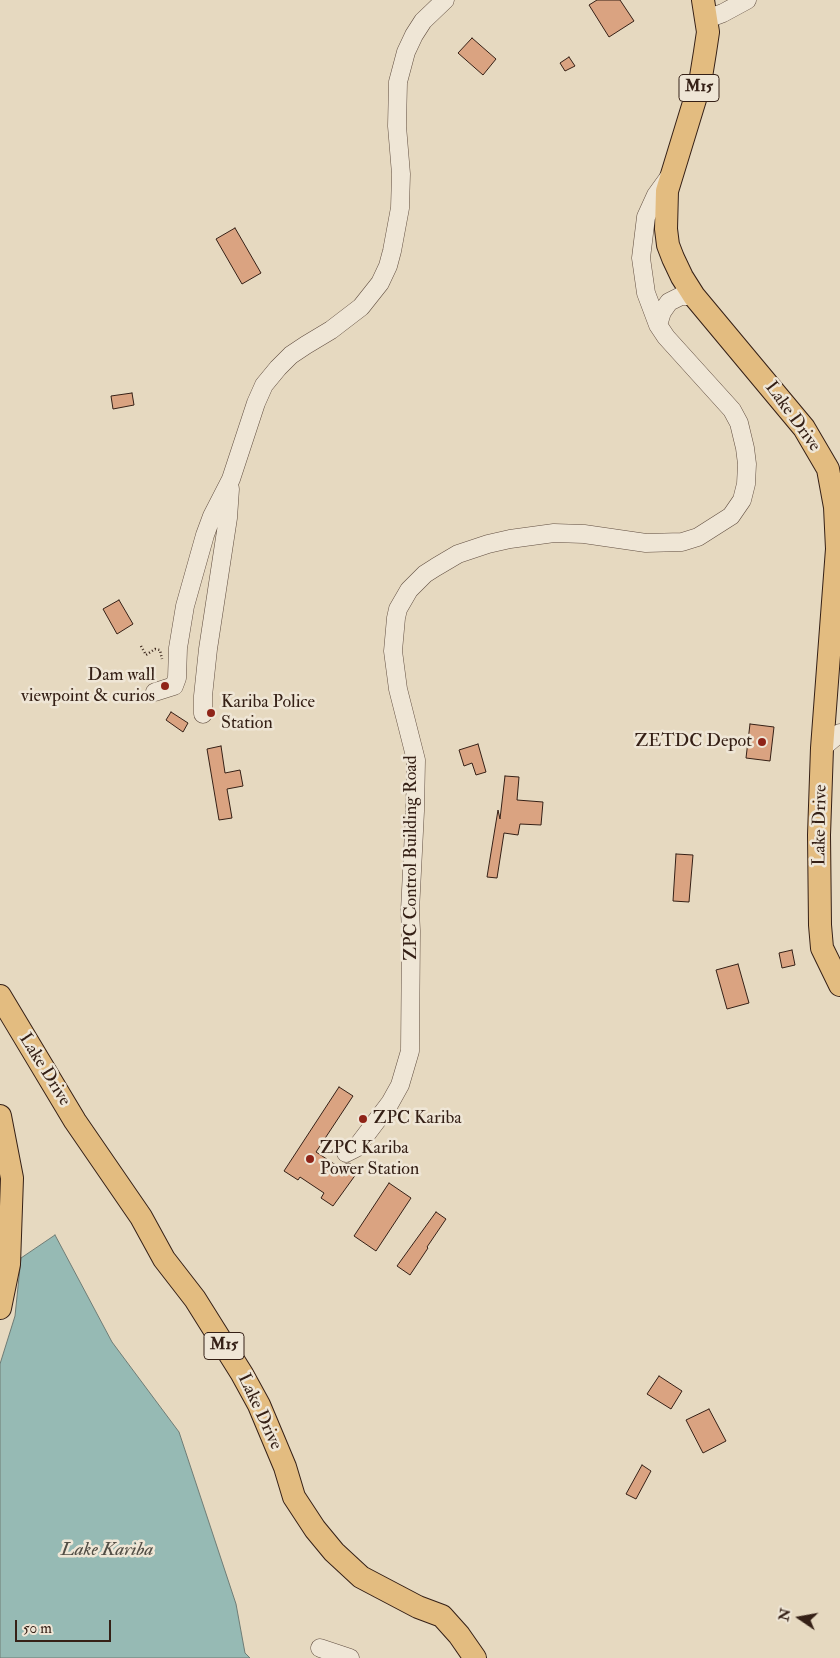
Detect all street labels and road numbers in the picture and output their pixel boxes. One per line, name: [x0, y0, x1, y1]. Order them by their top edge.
road number: M15: [679, 75, 719, 102]
street label: Lake Drive: [759, 378, 825, 456]
street label: ZPC Control Building Road: [401, 755, 423, 961]
street label: Lake Drive: [809, 784, 833, 866]
street label: Lake Drive: [13, 1030, 75, 1110]
road number: M15: [204, 1332, 244, 1360]
street label: Lake Drive: [232, 1371, 286, 1453]

